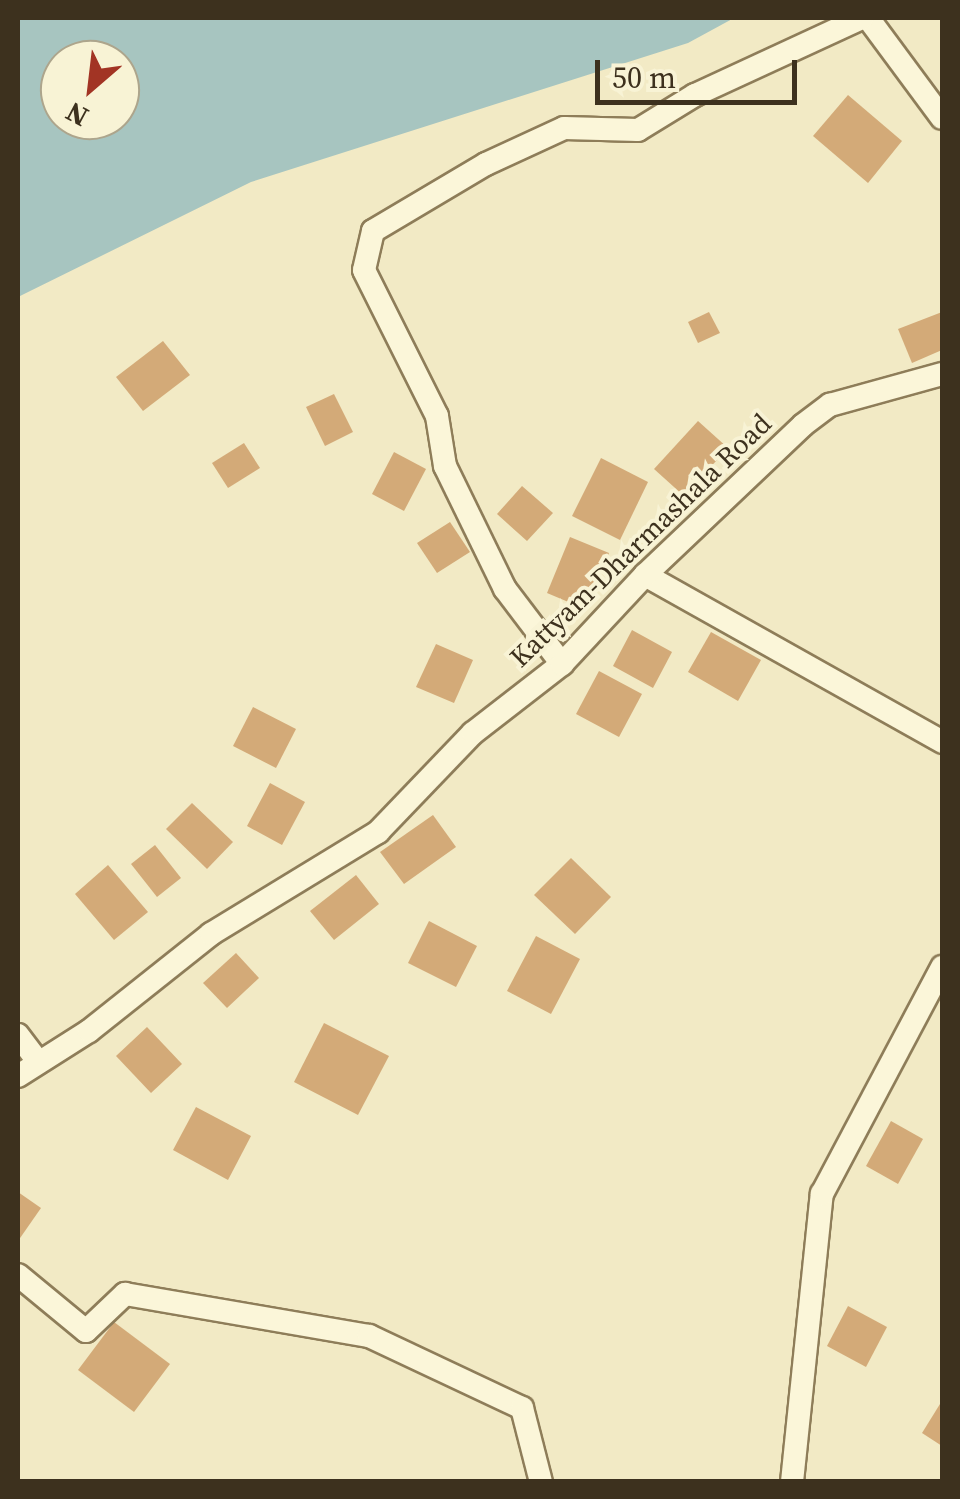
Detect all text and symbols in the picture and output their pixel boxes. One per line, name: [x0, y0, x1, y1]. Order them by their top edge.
north arrow: [40, 40, 140, 140]
scale bar: [600, 40, 802, 102]
text: 50 m: [612, 57, 676, 98]
text: N: [59, 93, 95, 136]
street label: Kattyam-Dharmashala Road: [502, 406, 778, 674]

